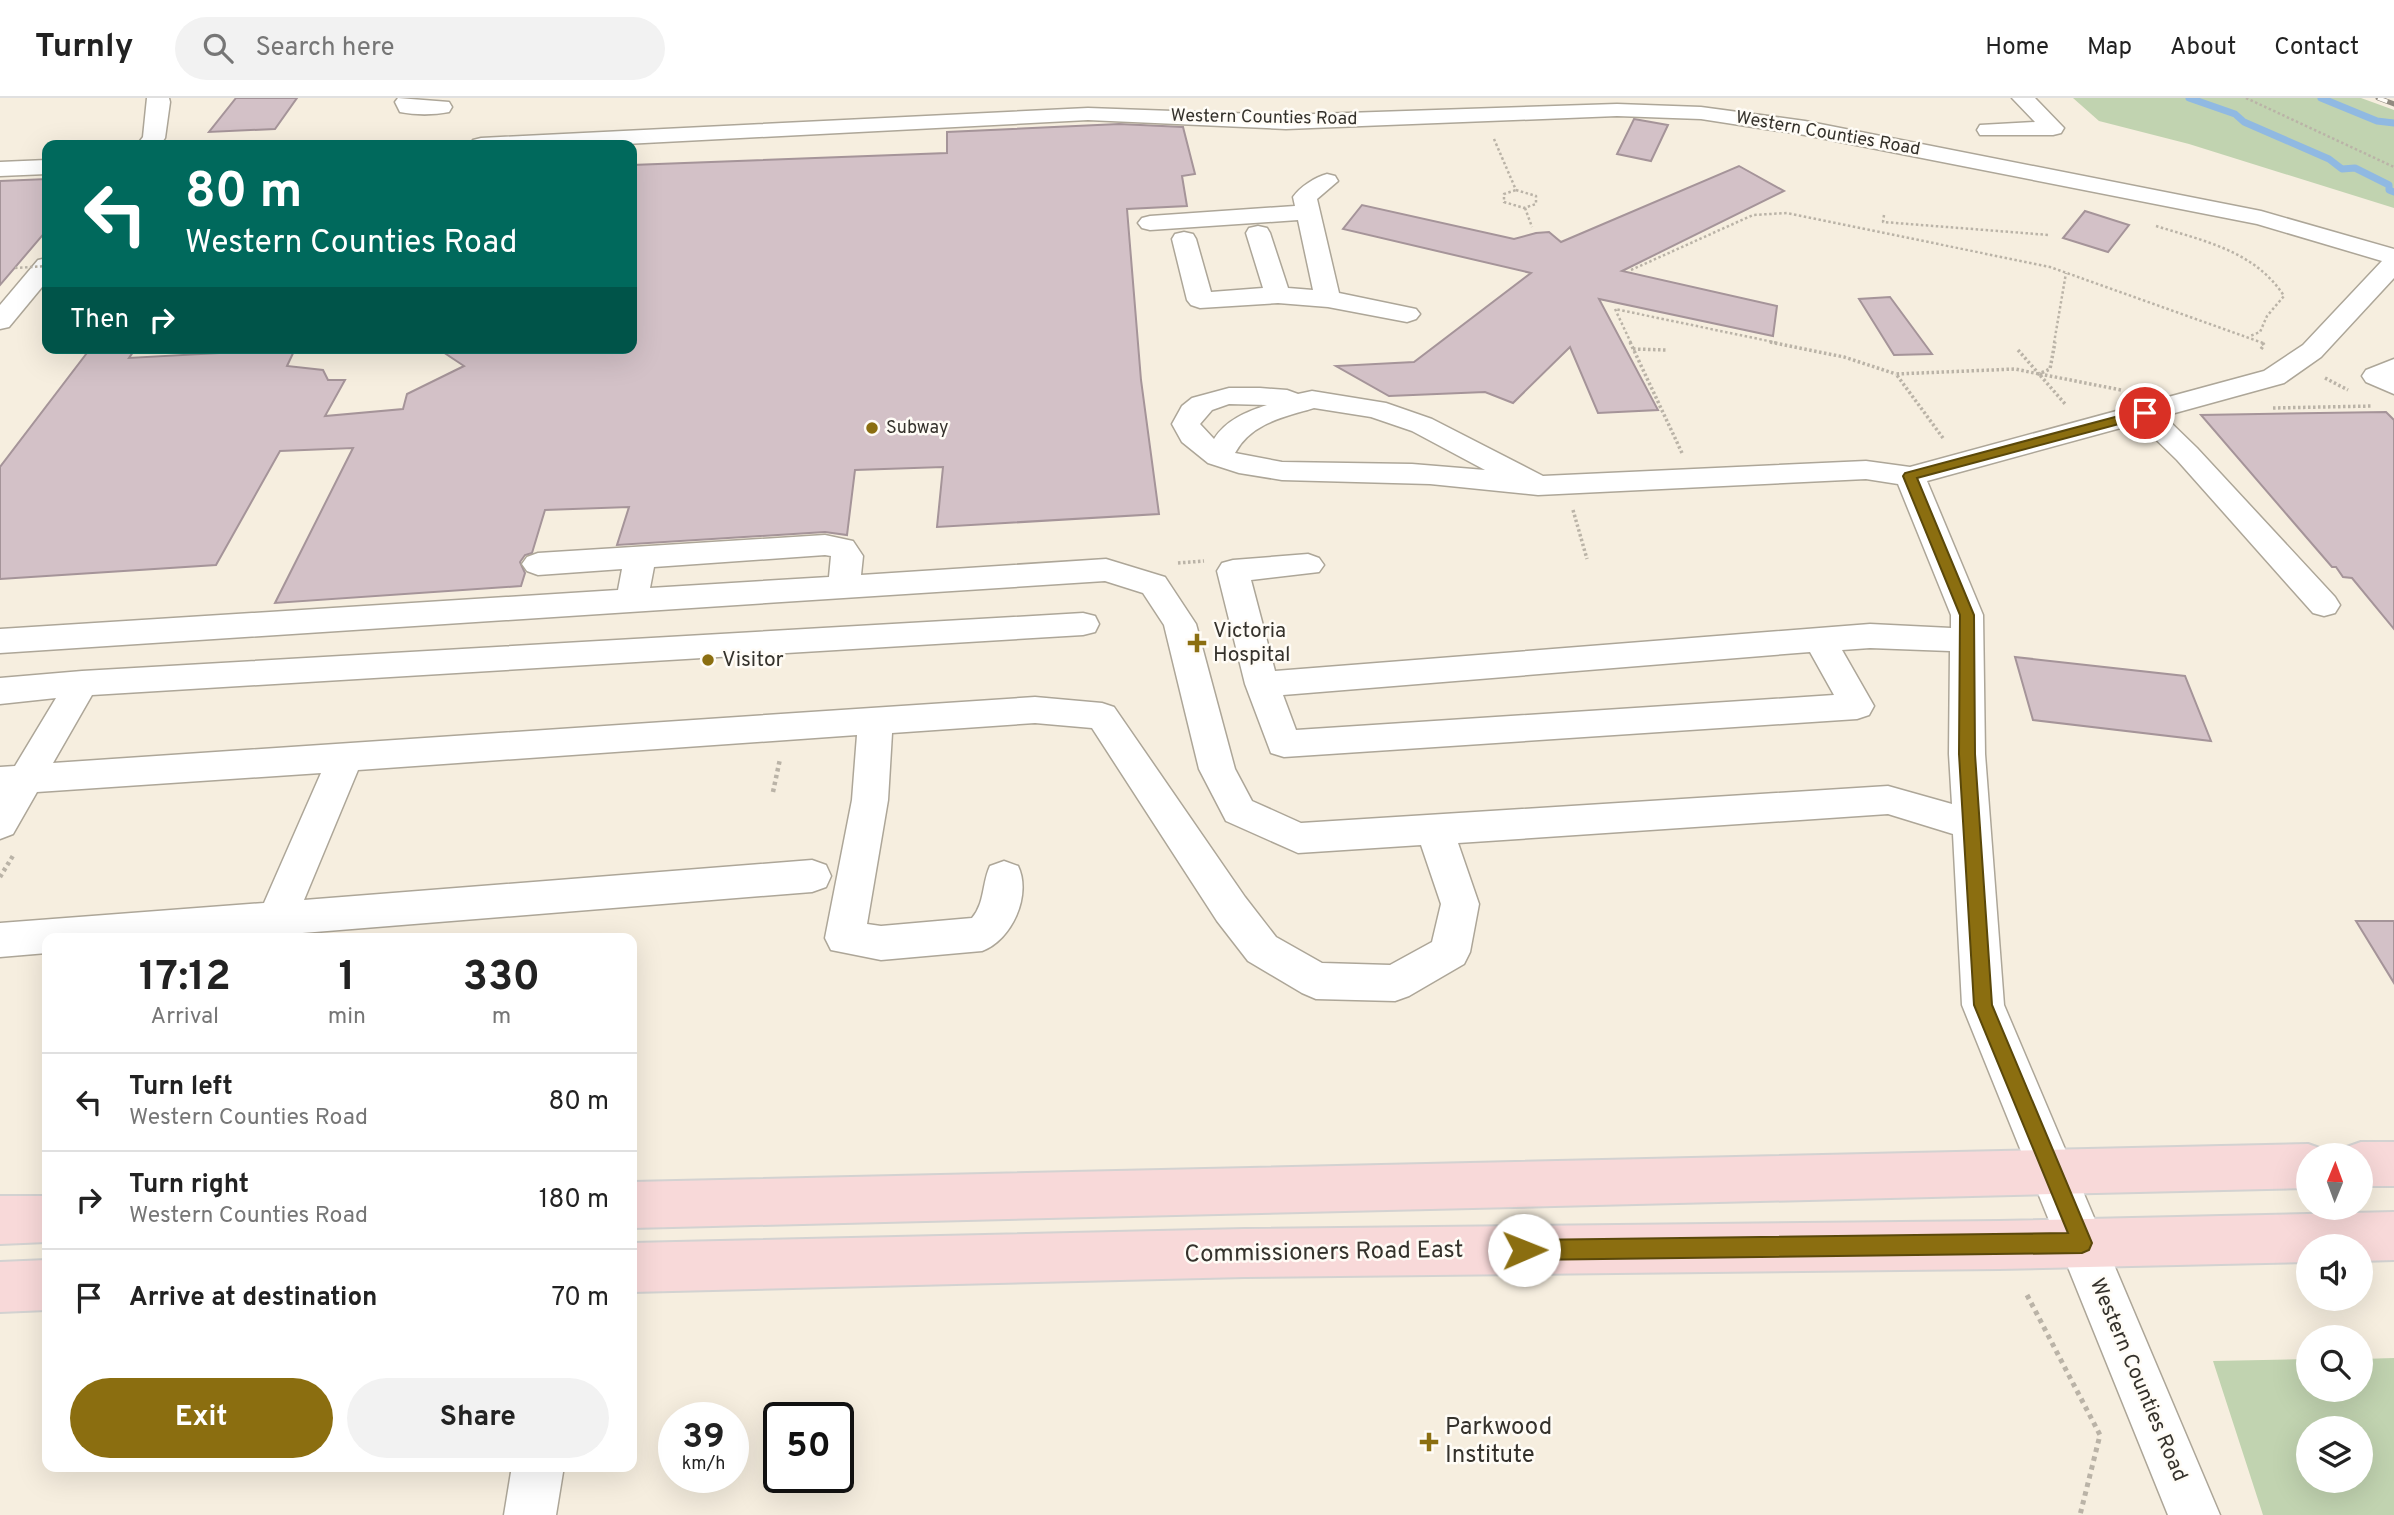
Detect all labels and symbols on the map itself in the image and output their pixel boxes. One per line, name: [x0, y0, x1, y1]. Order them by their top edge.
street label: Western Counties Road: [1170, 105, 1358, 131]
street label: Western Counties Road: [1734, 106, 1922, 162]
pin: [2115, 383, 2175, 443]
place label: Subway: [886, 417, 949, 440]
marker: Subway: [864, 420, 880, 436]
place label: Victoria Hospital: [1213, 618, 1291, 669]
marker: Victoria Hospital: [1187, 633, 1207, 653]
place label: Visitor: [722, 647, 784, 674]
marker: Visitor: [700, 652, 716, 668]
north arrow: [2296, 1143, 2373, 1220]
position arrow: [1487, 1213, 1561, 1287]
street label: Commissioners Road East: [1184, 1236, 1464, 1270]
street label: Western Counties Road: [2083, 1274, 2193, 1486]
speed limit sign: 50: [763, 1402, 854, 1493]
place label: Parkwood Institute: [1445, 1413, 1552, 1471]
marker: Parkwood Institute: [1419, 1432, 1439, 1452]

